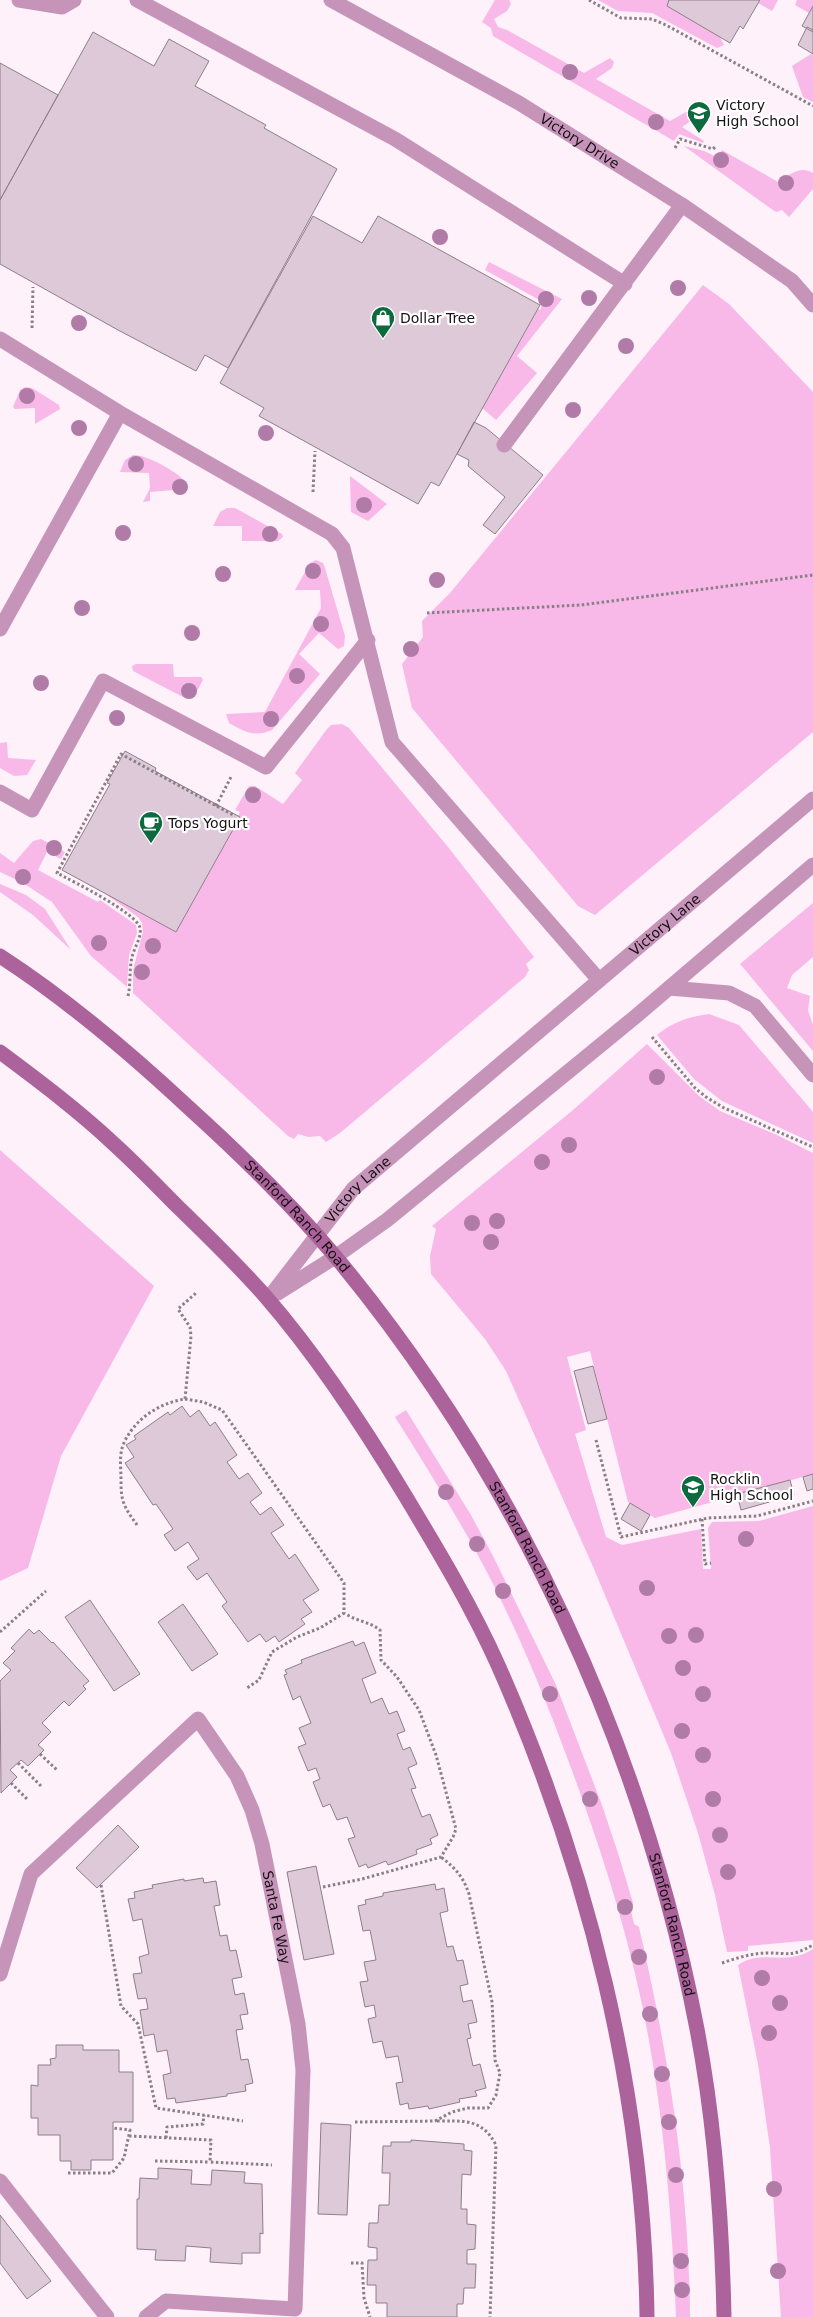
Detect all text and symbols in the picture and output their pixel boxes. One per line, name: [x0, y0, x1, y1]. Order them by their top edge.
place label: Victory High School: [716, 97, 799, 129]
school or university icon: Victory High School: [686, 100, 712, 134]
street label: Victory Drive: [537, 110, 622, 172]
shop icon: Dollar Tree: [370, 305, 396, 339]
place label: Dollar Tree: [400, 310, 475, 326]
cafe icon: Tops Yogurt: [138, 810, 164, 844]
place label: Tops Yogurt: [167, 815, 248, 831]
street label: Victory Lane: [626, 890, 703, 959]
street label: Victory Lane: [322, 1153, 394, 1226]
street label: Stanford Ranch Road: [241, 1157, 353, 1276]
place label: Rocklin High School: [710, 1471, 793, 1503]
school or university icon: Rocklin High School: [680, 1474, 706, 1508]
street label: Stanford Ranch Road: [486, 1479, 569, 1616]
street label: Stanford Ranch Road: [646, 1851, 698, 1998]
street label: Santa Fe Way: [259, 1869, 294, 1966]

